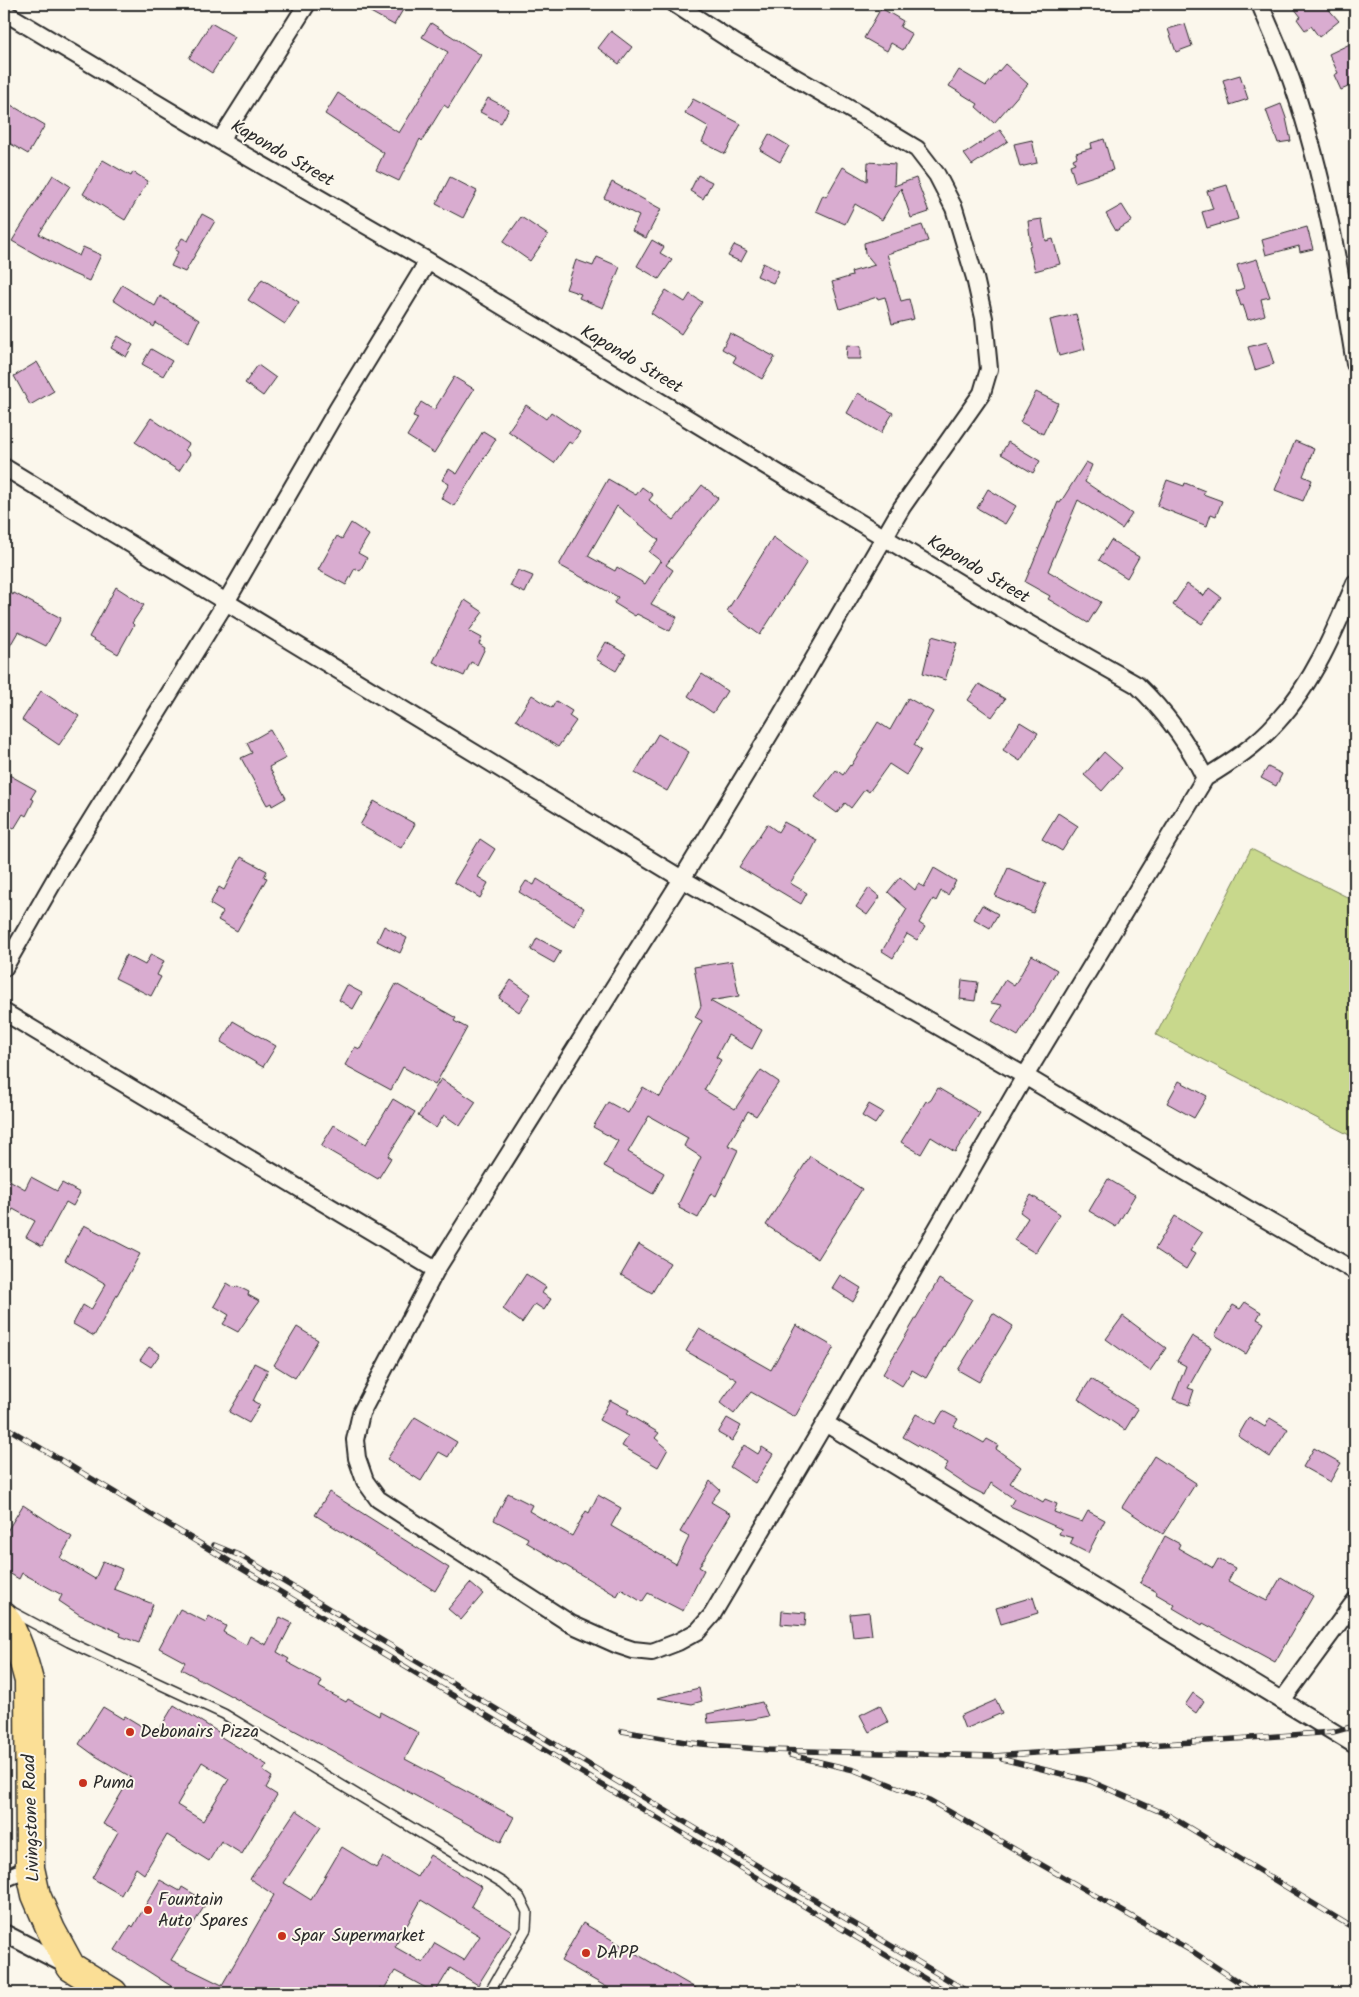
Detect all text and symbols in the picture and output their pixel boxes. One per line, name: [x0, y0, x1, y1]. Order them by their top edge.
street label: Kapondo Street: [225, 113, 340, 196]
street label: Kapondo Street: [574, 318, 689, 403]
street label: Kapondo Street: [921, 528, 1036, 613]
place label: Debonairs Pizza: [140, 1718, 259, 1747]
marker: Debonairs Pizza: [124, 1726, 136, 1738]
street label: Livingstone Road: [15, 1753, 49, 1882]
place label: Puma: [93, 1769, 134, 1798]
marker: Puma: [77, 1777, 89, 1789]
place label: Fountain Auto Spares: [158, 1886, 249, 1936]
marker: Fountain Auto Spares: [142, 1904, 154, 1916]
place label: Spar Supermarket: [292, 1922, 426, 1951]
marker: Spar Supermarket: [276, 1930, 288, 1942]
place label: DAPP: [596, 1939, 639, 1968]
marker: DAPP: [580, 1947, 592, 1959]

